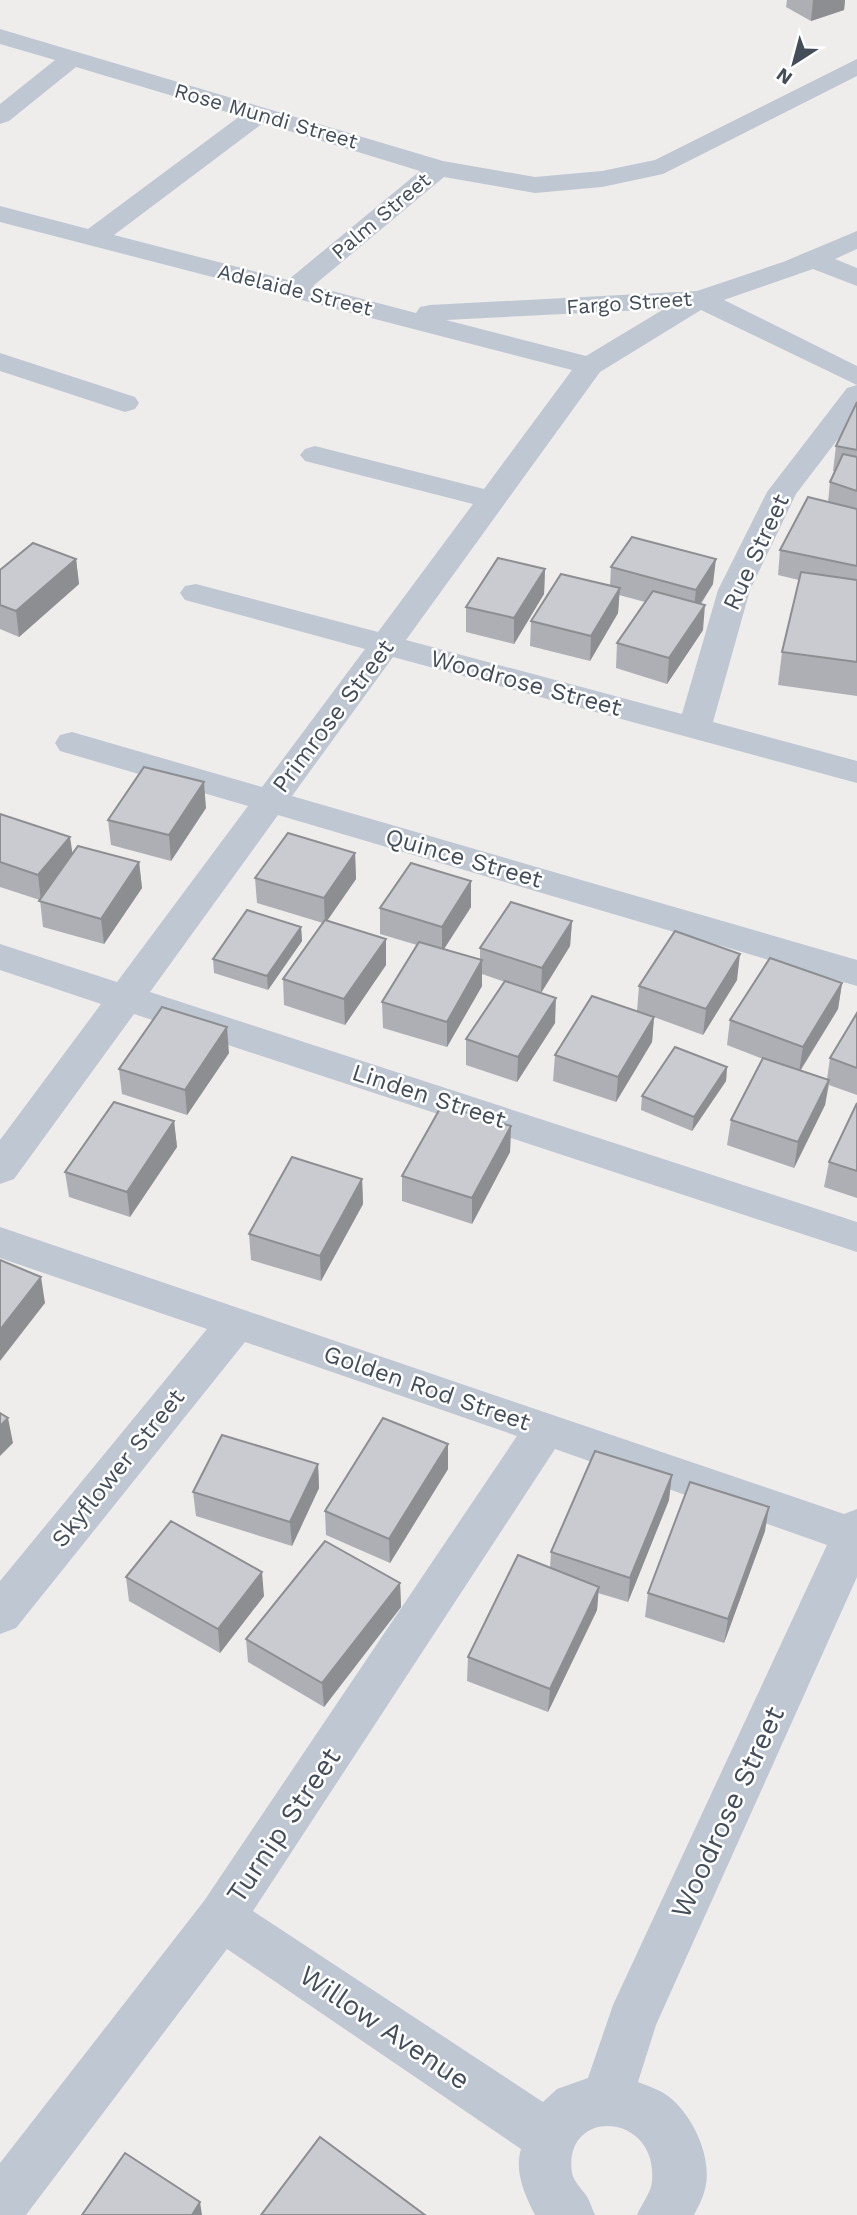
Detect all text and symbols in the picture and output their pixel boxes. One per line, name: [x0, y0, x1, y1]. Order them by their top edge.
north arrow: [759, 28, 829, 98]
text: N: [772, 63, 797, 90]
street label: Rose Mundi Street: [172, 77, 361, 154]
street label: Palm Street: [326, 167, 435, 264]
street label: Adelaide Street: [215, 258, 375, 321]
street label: Fargo Street: [565, 286, 693, 319]
street label: Rue Street: [717, 490, 795, 614]
street label: Primrose Street: [266, 634, 400, 798]
street label: Woodrose Street: [427, 644, 625, 722]
street label: Quince Street: [382, 822, 546, 894]
street label: Linden Street: [349, 1058, 509, 1134]
street label: Golden Rod Street: [320, 1340, 534, 1436]
street label: Skyflower Street: [46, 1383, 190, 1553]
street label: Woodrose Street: [664, 1701, 791, 1923]
street label: Turnip Street: [219, 1741, 348, 1909]
street label: Willow Avenue: [293, 1958, 476, 2096]

